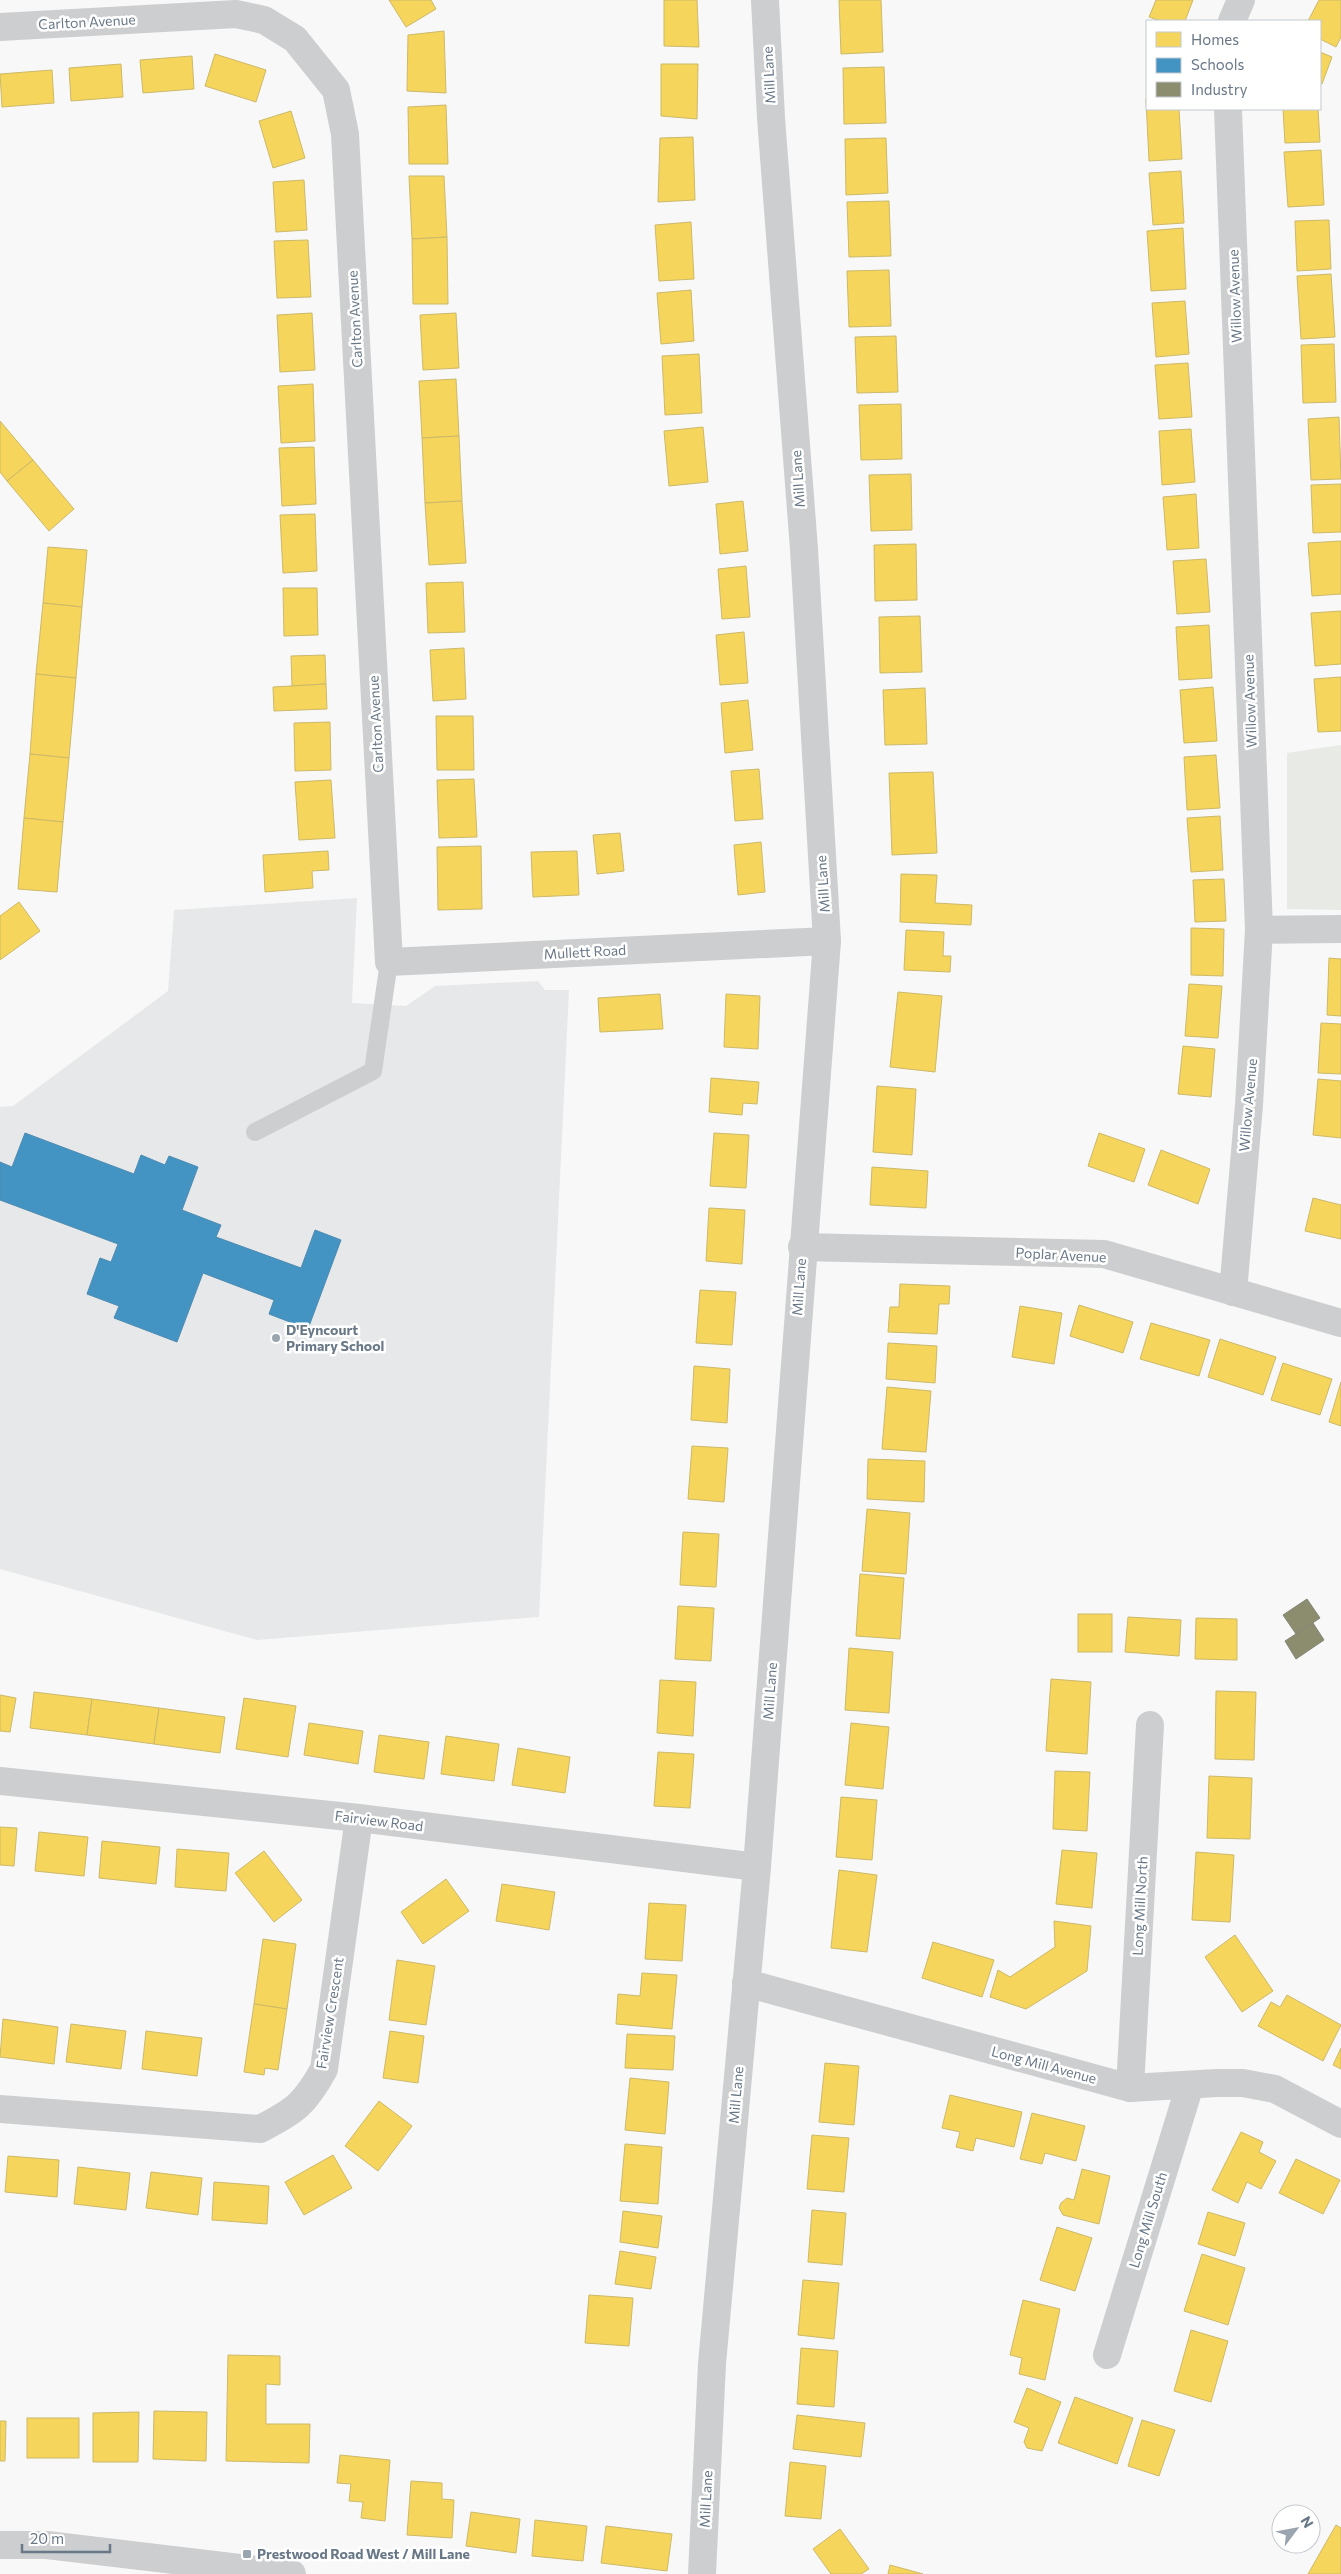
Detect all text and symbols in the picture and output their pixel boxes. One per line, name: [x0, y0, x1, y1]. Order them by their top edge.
street label: Carlton Avenue: [38, 10, 136, 33]
legend: [1146, 20, 1321, 110]
text: Homes: [1191, 30, 1239, 48]
street label: Mill Lane: [759, 46, 778, 104]
text: Schools: [1191, 55, 1245, 73]
text: Industry: [1191, 80, 1248, 98]
street label: Willow Avenue: [1224, 249, 1245, 343]
street label: Carlton Avenue: [343, 270, 366, 368]
street label: Mill Lane: [787, 450, 808, 508]
street label: Willow Avenue: [1239, 654, 1260, 748]
street label: Carlton Avenue: [364, 675, 387, 773]
street label: Mill Lane: [812, 855, 833, 913]
street label: Mullett Road: [543, 941, 627, 962]
street label: Willow Avenue: [1235, 1058, 1260, 1152]
street label: Poplar Avenue: [1015, 1244, 1107, 1265]
street label: Mill Lane: [788, 1258, 809, 1316]
place label: D'Eyncourt Primary School: [286, 1321, 384, 1354]
marker: D'Eyncourt Primary School: [270, 1332, 282, 1344]
street label: Mill Lane: [759, 1662, 780, 1720]
street label: Fairview Road: [334, 1807, 424, 1834]
street label: Long Mill North: [1128, 1856, 1151, 1956]
street label: Fairview Crescent: [312, 1956, 347, 2070]
street label: Long Mill Avenue: [990, 2042, 1099, 2087]
street label: Mill Lane: [725, 2066, 746, 2124]
street label: Long Mill South: [1125, 2170, 1170, 2270]
street label: Mill Lane: [696, 2470, 715, 2528]
north arrow: [1271, 2504, 1321, 2554]
text: N: [1297, 2513, 1317, 2531]
scale bar: [22, 2522, 110, 2554]
text: 20 m: [30, 2529, 64, 2547]
place label: Prestwood Road West / Mill Lane: [257, 2545, 470, 2562]
marker: Prestwood Road West / Mill Lane: [241, 2548, 253, 2560]

